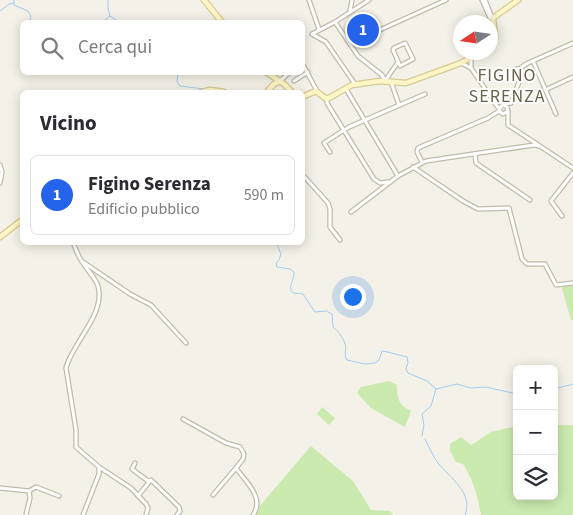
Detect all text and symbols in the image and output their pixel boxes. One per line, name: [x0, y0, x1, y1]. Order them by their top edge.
pin: 1: [347, 11, 379, 49]
north arrow: [453, 15, 498, 60]
search box: [20, 20, 305, 75]
icon: search: [38, 34, 66, 62]
text: Cerca qui: [78, 34, 152, 61]
district label: FIGINO SERENZA: [469, 63, 545, 109]
text: Vicino: [40, 108, 97, 138]
text: Figino Serenza: [88, 171, 211, 198]
text: 1: [53, 184, 61, 206]
text: 590 m: [244, 184, 284, 206]
text: Edificio pubblico: [88, 198, 200, 220]
your location: [340, 284, 366, 310]
map controls: [513, 365, 558, 500]
button: +: [513, 365, 558, 410]
button: −: [513, 410, 558, 455]
button: layers: [513, 455, 558, 500]

